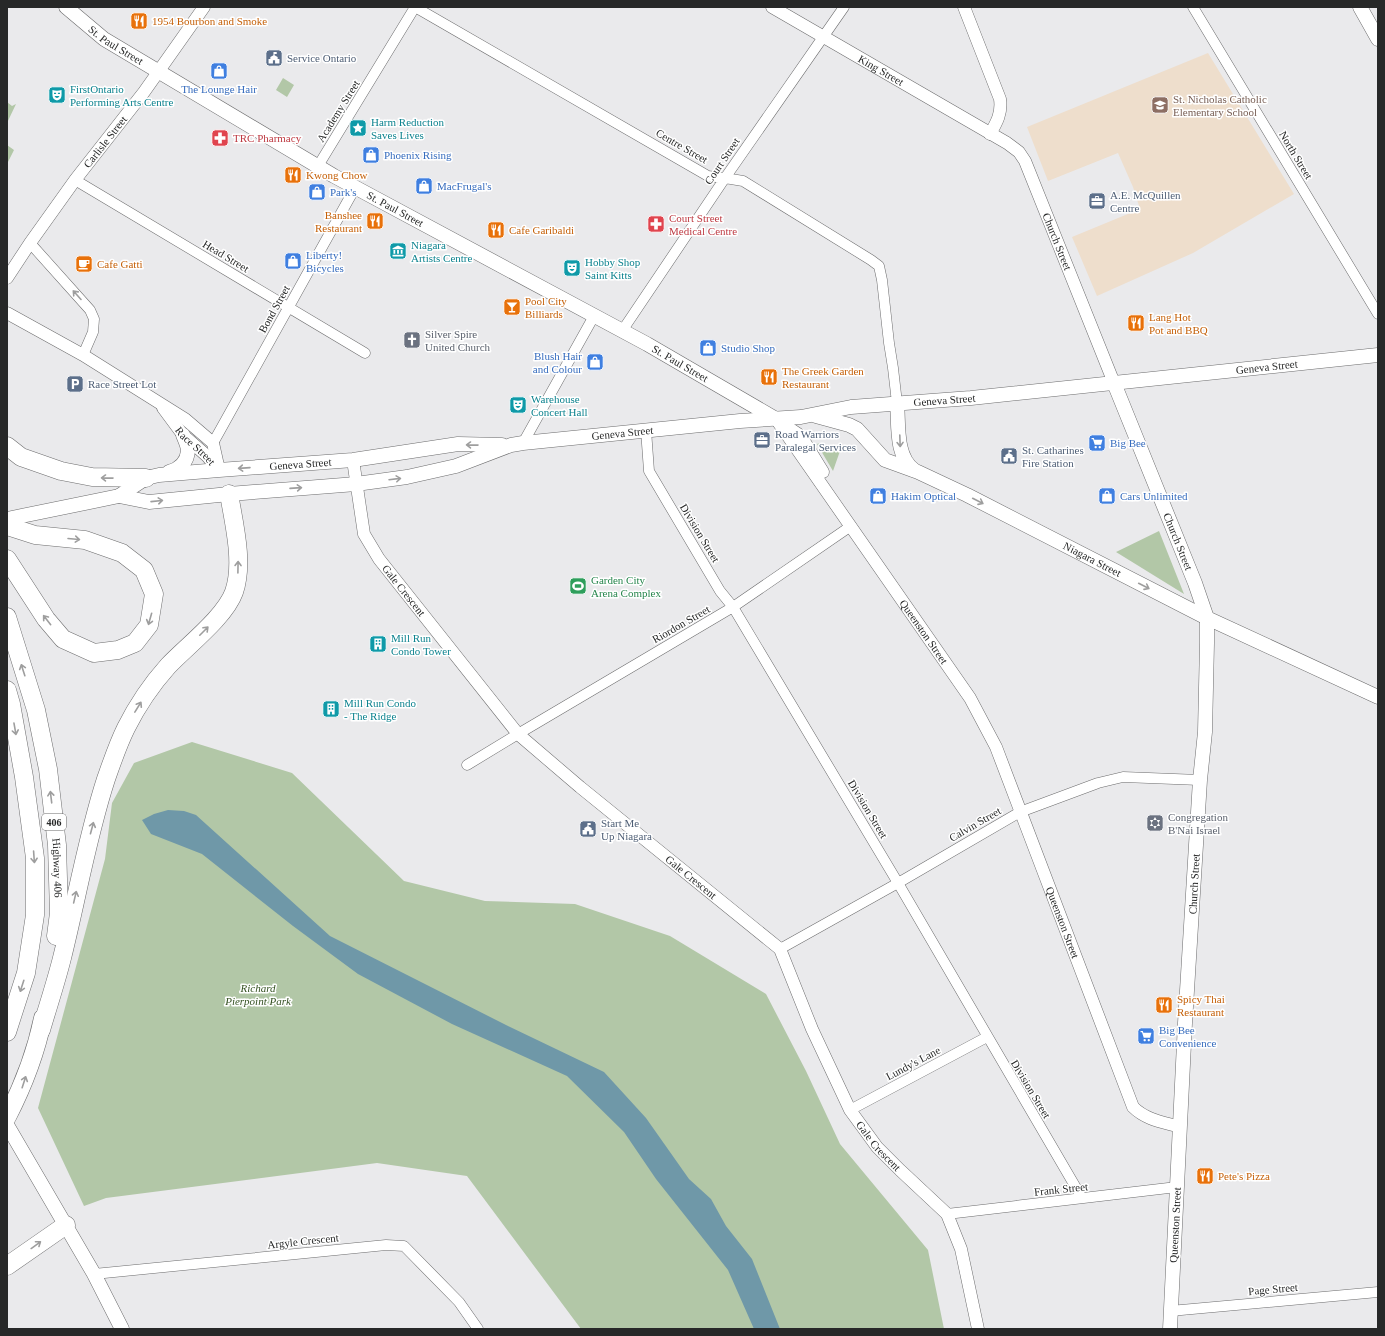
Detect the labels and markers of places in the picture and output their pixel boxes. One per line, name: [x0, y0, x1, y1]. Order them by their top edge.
restaurant icon: 1954 Bourbon and Smoke: [129, 11, 149, 31]
place label: 1954 Bourbon and Smoke: [152, 15, 267, 27]
public building icon: Service Ontario: [264, 48, 284, 68]
place label: Service Ontario: [287, 52, 357, 64]
shop icon: The Lounge Hair: [209, 61, 229, 81]
place label: FirstOntario Performing Arts Centre: [70, 83, 173, 108]
place label: The Lounge Hair: [181, 83, 257, 95]
theatre icon: FirstOntario Performing Arts Centre: [47, 85, 67, 105]
place label: St. Nicholas Catholic Elementary School: [1173, 93, 1267, 118]
school or university icon: St. Nicholas Catholic Elementary School: [1150, 95, 1170, 115]
place label: Harm Reduction Saves Lives: [371, 116, 445, 141]
place icon: Harm Reduction Saves Lives: [348, 118, 368, 138]
pharmacy icon: TRC Pharmacy: [210, 128, 230, 148]
place label: TRC Pharmacy: [233, 132, 302, 144]
shop icon: Phoenix Rising: [361, 145, 381, 165]
place label: Phoenix Rising: [384, 149, 452, 161]
restaurant icon: Kwong Chow: [283, 165, 303, 185]
place label: Kwong Chow: [306, 169, 367, 181]
shop icon: MacFrugal's: [414, 176, 434, 196]
place label: MacFrugal's: [437, 180, 492, 192]
shop icon: Park's: [307, 182, 327, 202]
place label: Park's: [330, 186, 356, 198]
place label: A.E. McQuillen Centre: [1110, 189, 1181, 214]
office icon: A.E. McQuillen Centre: [1087, 191, 1107, 211]
place label: Banshee Restaurant: [315, 209, 362, 234]
restaurant icon: Banshee Restaurant: [365, 211, 385, 231]
place label: Court Street Medical Centre: [669, 212, 737, 237]
pharmacy icon: Court Street Medical Centre: [646, 214, 666, 234]
restaurant icon: Cafe Garibaldi: [486, 220, 506, 240]
place label: Cafe Garibaldi: [509, 224, 574, 236]
place label: Niagara Artists Centre: [411, 239, 473, 264]
museum icon: Niagara Artists Centre: [388, 241, 408, 261]
place label: Liberty! Bicycles: [306, 249, 344, 274]
shop icon: Liberty! Bicycles: [283, 251, 303, 271]
cafe icon: Cafe Gatti: [74, 254, 94, 274]
place label: Hobby Shop Saint Kitts: [585, 256, 641, 281]
place label: Cafe Gatti: [97, 258, 143, 270]
theatre icon: Hobby Shop Saint Kitts: [562, 258, 582, 278]
place label: Pool City Billiards: [525, 295, 567, 320]
bar icon: Pool City Billiards: [502, 297, 522, 317]
place label: Lang Hot Pot and BBQ: [1149, 311, 1208, 336]
restaurant icon: Lang Hot Pot and BBQ: [1126, 313, 1146, 333]
place label: Silver Spire United Church: [425, 328, 491, 353]
church icon: Silver Spire United Church: [402, 330, 422, 350]
shop icon: Studio Shop: [698, 338, 718, 358]
place label: Studio Shop: [721, 342, 776, 354]
place label: Blush Hair and Colour: [533, 350, 582, 375]
shop icon: Blush Hair and Colour: [585, 352, 605, 372]
place label: The Greek Garden Restaurant: [782, 365, 864, 390]
restaurant icon: The Greek Garden Restaurant: [759, 367, 779, 387]
parking icon: Race Street Lot: [65, 374, 85, 394]
place label: Race Street Lot: [88, 378, 156, 390]
place label: Warehouse Concert Hall: [531, 393, 588, 418]
theatre icon: Warehouse Concert Hall: [508, 395, 528, 415]
place label: Road Warriors Paralegal Services: [775, 428, 856, 453]
office icon: Road Warriors Paralegal Services: [752, 430, 772, 450]
supermarket icon: Big Bee: [1087, 433, 1107, 453]
place label: Big Bee: [1110, 437, 1146, 449]
place label: St. Catharines Fire Station: [1022, 444, 1084, 469]
public building icon: St. Catharines Fire Station: [999, 446, 1019, 466]
shop icon: Hakim Optical: [868, 486, 888, 506]
shop icon: Cars Unlimited: [1097, 486, 1117, 506]
place label: Hakim Optical: [891, 490, 956, 502]
place label: Cars Unlimited: [1120, 490, 1188, 502]
place label: Garden City Arena Complex: [591, 574, 661, 599]
sports icon: Garden City Arena Complex: [568, 576, 588, 596]
place label: Mill Run Condo Tower: [391, 632, 451, 657]
building icon: Mill Run Condo Tower: [368, 634, 388, 654]
place label: Mill Run Condo - The Ridge: [344, 697, 417, 722]
building icon: Mill Run Condo - The Ridge: [321, 699, 341, 719]
place label: Congregation B'Nai Israel: [1168, 811, 1228, 836]
synagogue icon: Congregation B'Nai Israel: [1145, 813, 1165, 833]
place label: Start Me Up Niagara: [601, 817, 652, 842]
public building icon: Start Me Up Niagara: [578, 819, 598, 839]
place label: Spicy Thai Restaurant: [1177, 993, 1225, 1018]
restaurant icon: Spicy Thai Restaurant: [1154, 995, 1174, 1015]
place label: Big Bee Convenience: [1159, 1024, 1217, 1049]
supermarket icon: Big Bee Convenience: [1136, 1026, 1156, 1046]
restaurant icon: Pete's Pizza: [1195, 1166, 1215, 1186]
place label: Pete's Pizza: [1218, 1170, 1270, 1182]

